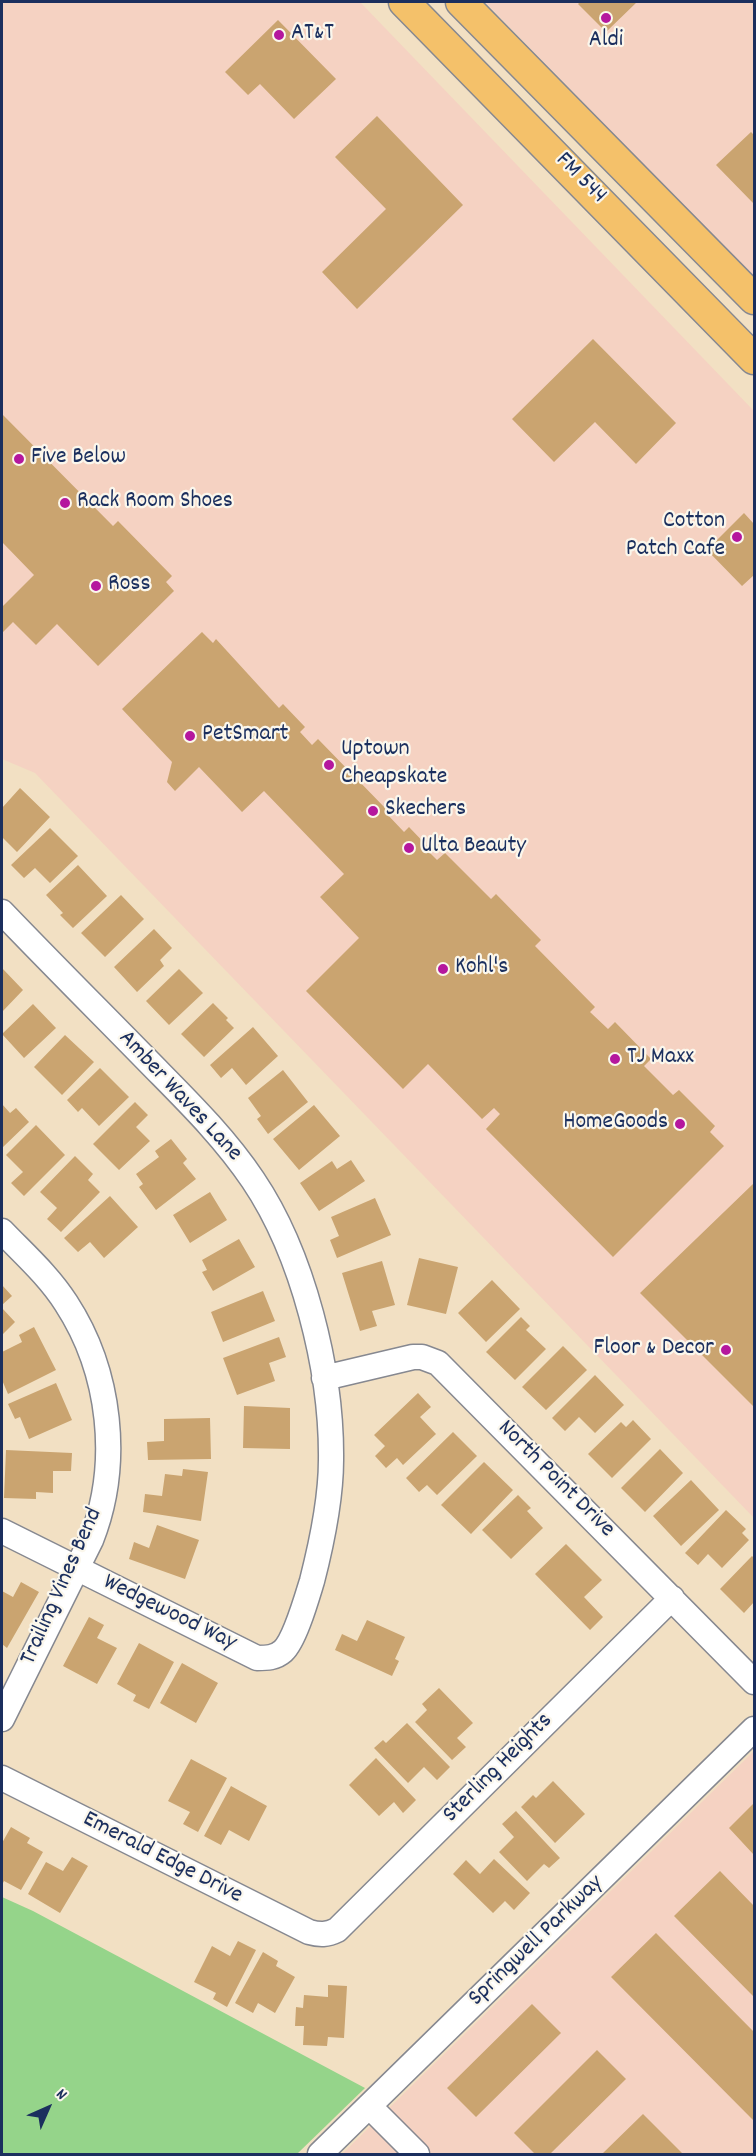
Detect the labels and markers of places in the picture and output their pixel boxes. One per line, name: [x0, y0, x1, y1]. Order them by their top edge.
marker: Aldi: [599, 11, 613, 25]
place label: AT&T: [291, 21, 334, 49]
marker: AT&T: [272, 28, 286, 42]
place label: Aldi: [589, 28, 623, 56]
place label: Five Below: [31, 445, 126, 473]
marker: Five Below: [12, 452, 26, 466]
place label: Rack Room Shoes: [77, 489, 233, 517]
marker: Rack Room Shoes: [58, 496, 72, 510]
place label: Cotton Patch Cafe: [626, 509, 725, 565]
marker: Cotton Patch Cafe: [730, 530, 744, 544]
place label: Ross: [108, 572, 151, 600]
marker: Ross: [89, 579, 103, 593]
place label: PetSmart: [202, 722, 288, 750]
marker: PetSmart: [183, 729, 197, 743]
place label: Uptown Cheapskate: [341, 737, 447, 793]
marker: Uptown Cheapskate: [322, 758, 336, 772]
place label: Skechers: [385, 797, 466, 825]
marker: Skechers: [366, 804, 380, 818]
place label: Ulta Beauty: [421, 834, 526, 862]
marker: Ulta Beauty: [402, 841, 416, 855]
place label: Kohl's: [455, 955, 508, 983]
marker: Kohl's: [436, 962, 450, 976]
place label: TJ Maxx: [627, 1045, 694, 1073]
marker: TJ Maxx: [608, 1052, 622, 1066]
place label: HomeGoods: [563, 1110, 668, 1138]
marker: HomeGoods: [673, 1117, 687, 1131]
place label: Floor & Decor: [594, 1336, 714, 1364]
marker: Floor & Decor: [719, 1343, 733, 1357]

